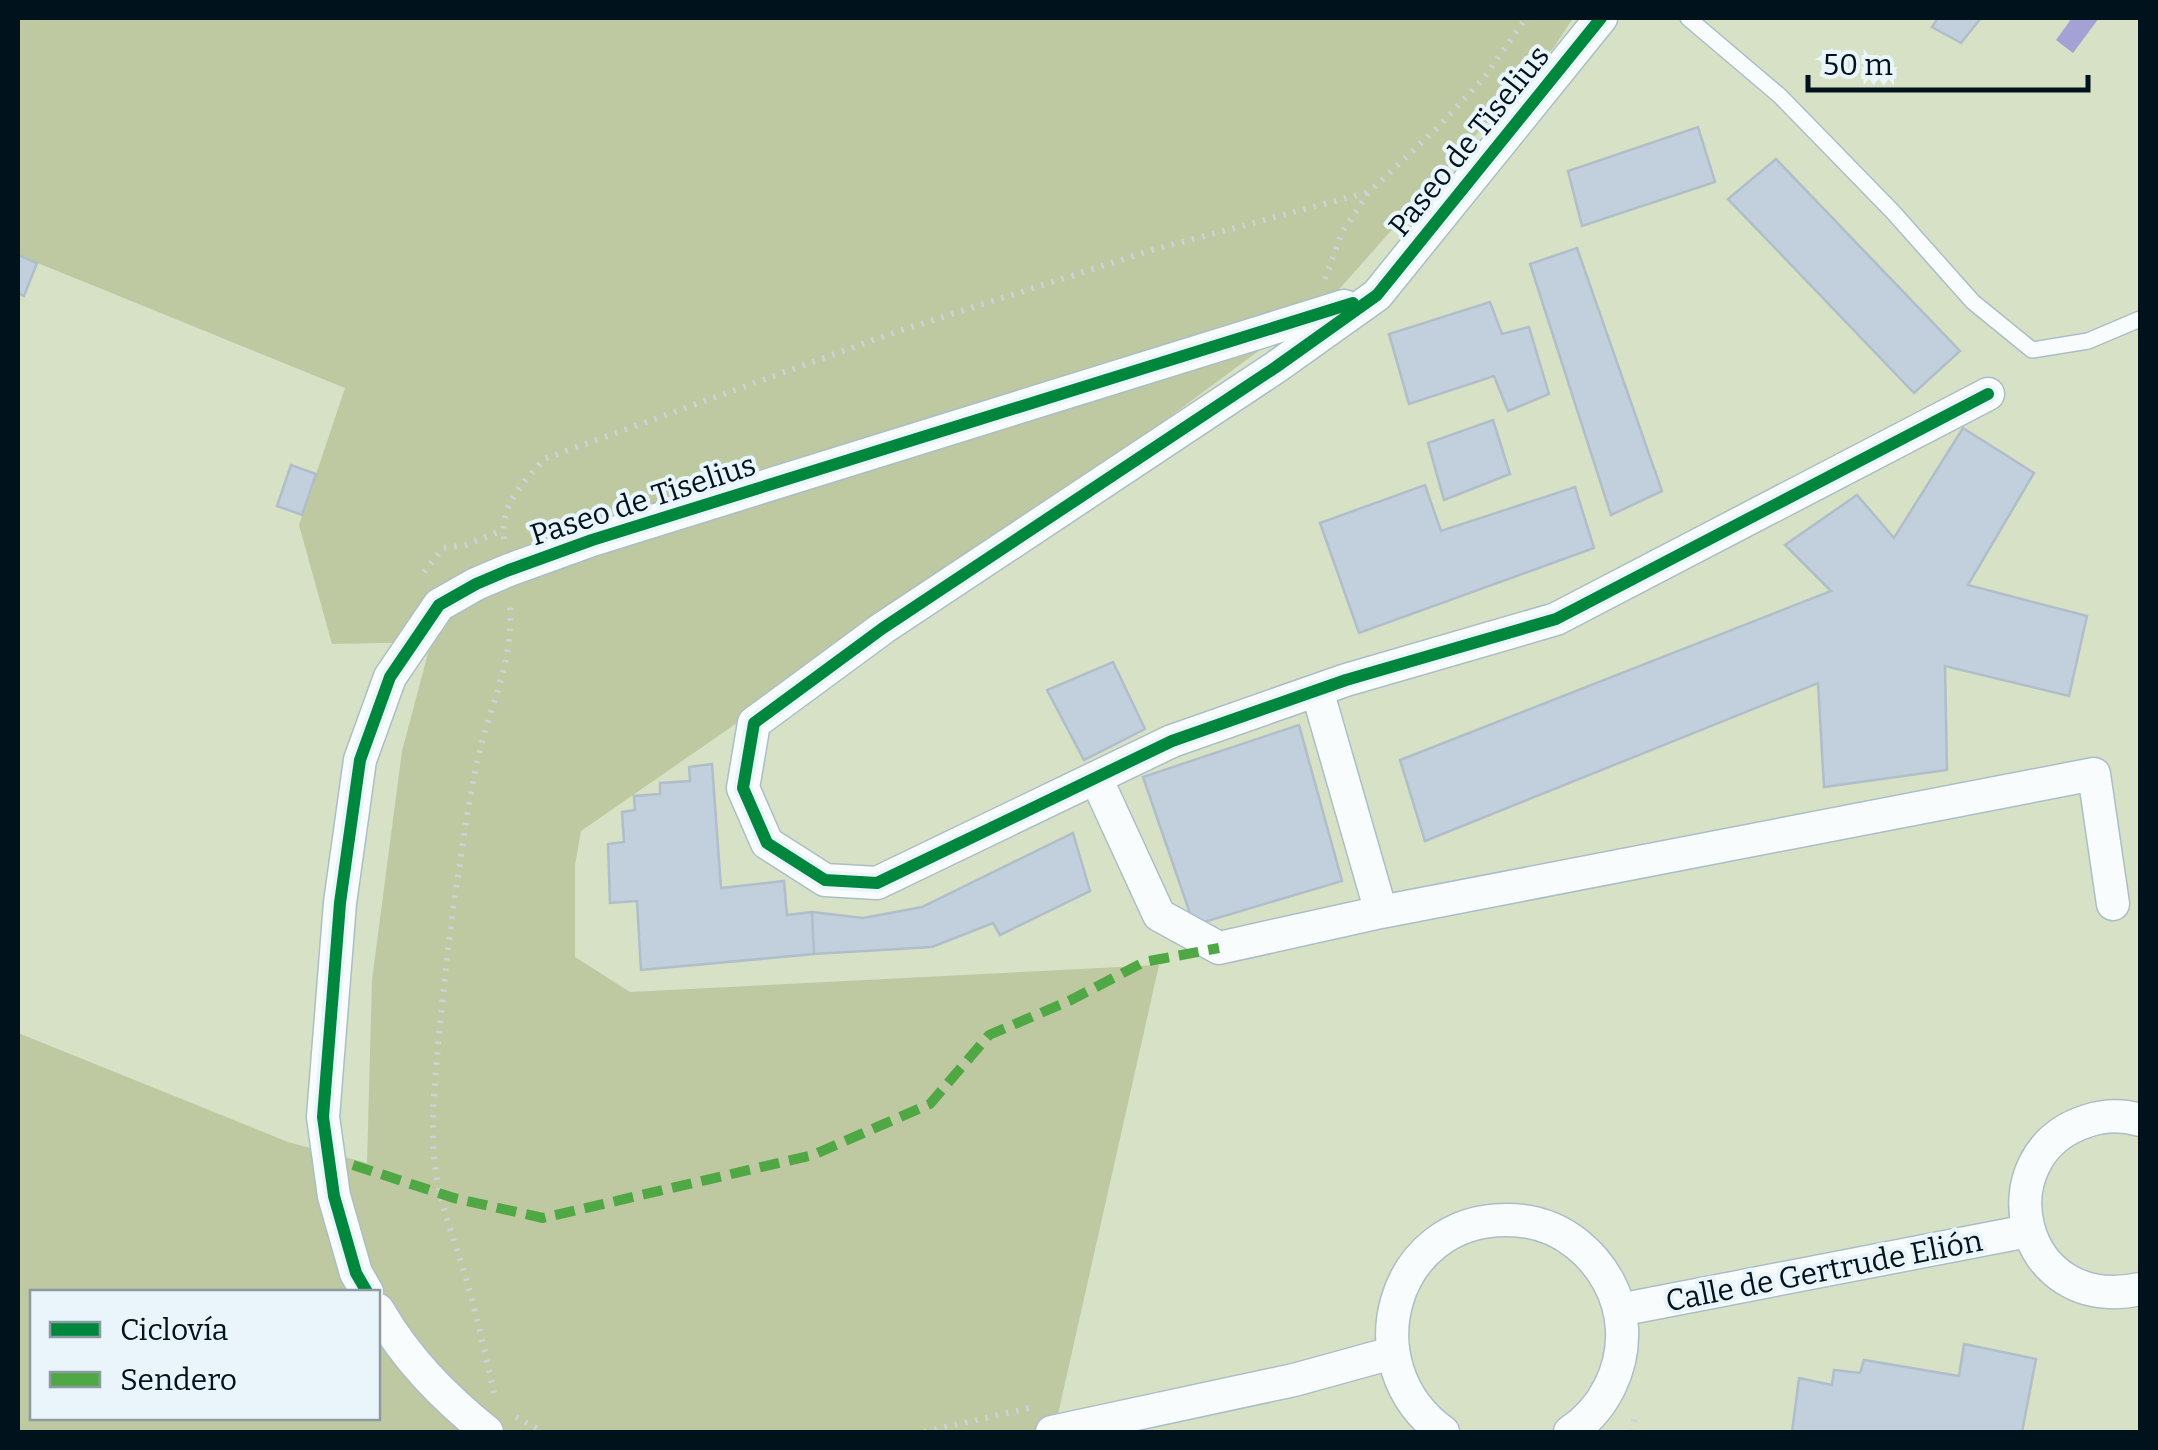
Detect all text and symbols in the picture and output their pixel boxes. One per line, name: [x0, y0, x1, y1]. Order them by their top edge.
scale bar: [1808, 30, 2088, 92]
street label: Paseo de Tiselius: [1381, 38, 1557, 244]
text: 50 m: [1823, 47, 1893, 83]
street label: Paseo de Tiselius: [526, 447, 760, 553]
street label: Calle de Gertrude Elión: [1663, 1223, 1985, 1319]
legend: [30, 1290, 380, 1420]
text: Ciclovía: [120, 1312, 228, 1348]
text: Sendero: [120, 1362, 237, 1398]

